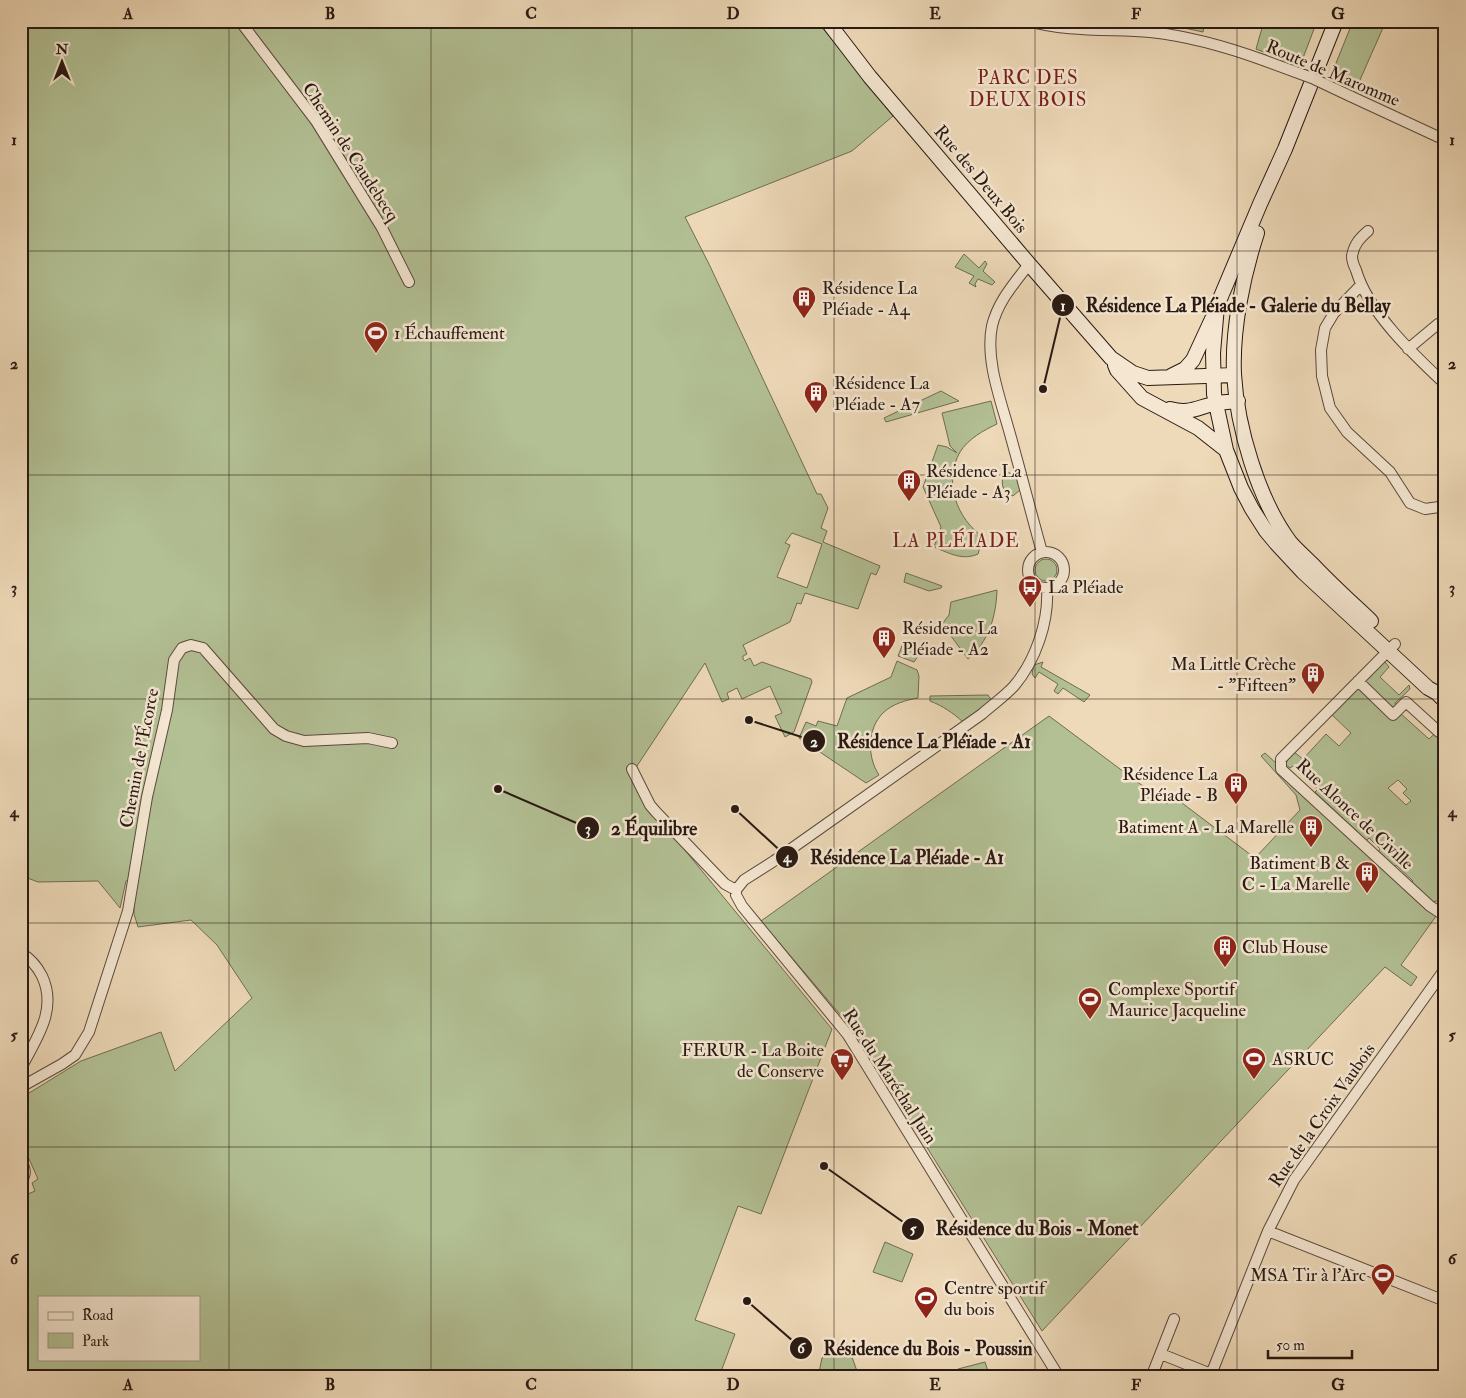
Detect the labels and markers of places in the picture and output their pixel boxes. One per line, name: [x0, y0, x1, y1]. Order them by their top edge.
place label: Résidence La Pléiade - A4: [822, 277, 918, 321]
building icon: Résidence La Pléiade - A4: [791, 285, 817, 319]
callout: Résidence La Pléiade - Galerie du Bellay: [1050, 288, 1400, 322]
sports icon: 1 Échauffement: [363, 320, 389, 354]
place label: 1 Échauffement: [394, 322, 505, 345]
place label: Résidence La Pléiade - A7: [834, 372, 930, 416]
building icon: Résidence La Pléiade - A7: [803, 380, 829, 414]
place label: Résidence La Pléiade - A3: [926, 460, 1022, 504]
building icon: Résidence La Pléiade - A3: [896, 468, 922, 502]
bus stop icon: La Pléiade: [1017, 574, 1043, 608]
place label: La Pléiade: [1048, 576, 1124, 599]
place label: Résidence La Pléiade - A2: [902, 617, 998, 661]
building icon: Résidence La Pléiade - A2: [871, 625, 897, 659]
place label: Ma Little Crèche - "Fifteen": [1171, 653, 1296, 697]
building icon: Ma Little Crèche - "Fifteen": [1300, 661, 1326, 695]
callout: Résidence La Pléïade - A1: [802, 724, 1041, 758]
place label: Résidence La Pléiade - B: [1122, 763, 1219, 807]
building icon: Résidence La Pléiade - B: [1223, 771, 1249, 805]
callout: 2 Équilibre: [576, 811, 707, 845]
building icon: Batiment A - La Marelle: [1298, 814, 1324, 848]
place label: Batiment A - La Marelle: [1118, 816, 1294, 839]
callout: Résidence La Pléiade - A1: [775, 840, 1014, 874]
place label: Batiment B & C - La Marelle: [1242, 852, 1350, 896]
building icon: Batiment B & C - La Marelle: [1354, 860, 1380, 894]
building icon: Club House: [1212, 934, 1238, 968]
place label: Club House: [1242, 936, 1328, 959]
place label: Complexe Sportif Maurice Jacqueline: [1108, 978, 1246, 1022]
sports icon: Complexe Sportif Maurice Jacqueline: [1077, 986, 1103, 1020]
place label: FERUR - La Boite de Conserve: [682, 1039, 824, 1083]
sports icon: ASRUC: [1241, 1046, 1267, 1080]
supermarket icon: FERUR - La Boite de Conserve: [829, 1047, 855, 1081]
place label: ASRUC: [1271, 1048, 1334, 1071]
callout: Résidence du Bois - Monet: [901, 1212, 1148, 1246]
sports icon: MSA Tir à l'Arc: [1370, 1262, 1396, 1296]
place label: MSA Tir à l'Arc: [1250, 1264, 1366, 1287]
place label: Centre sportif du bois: [944, 1277, 1048, 1321]
sports icon: Centre sportif du bois: [913, 1285, 939, 1319]
callout: Résidence du Bois - Poussin: [788, 1331, 1042, 1365]

